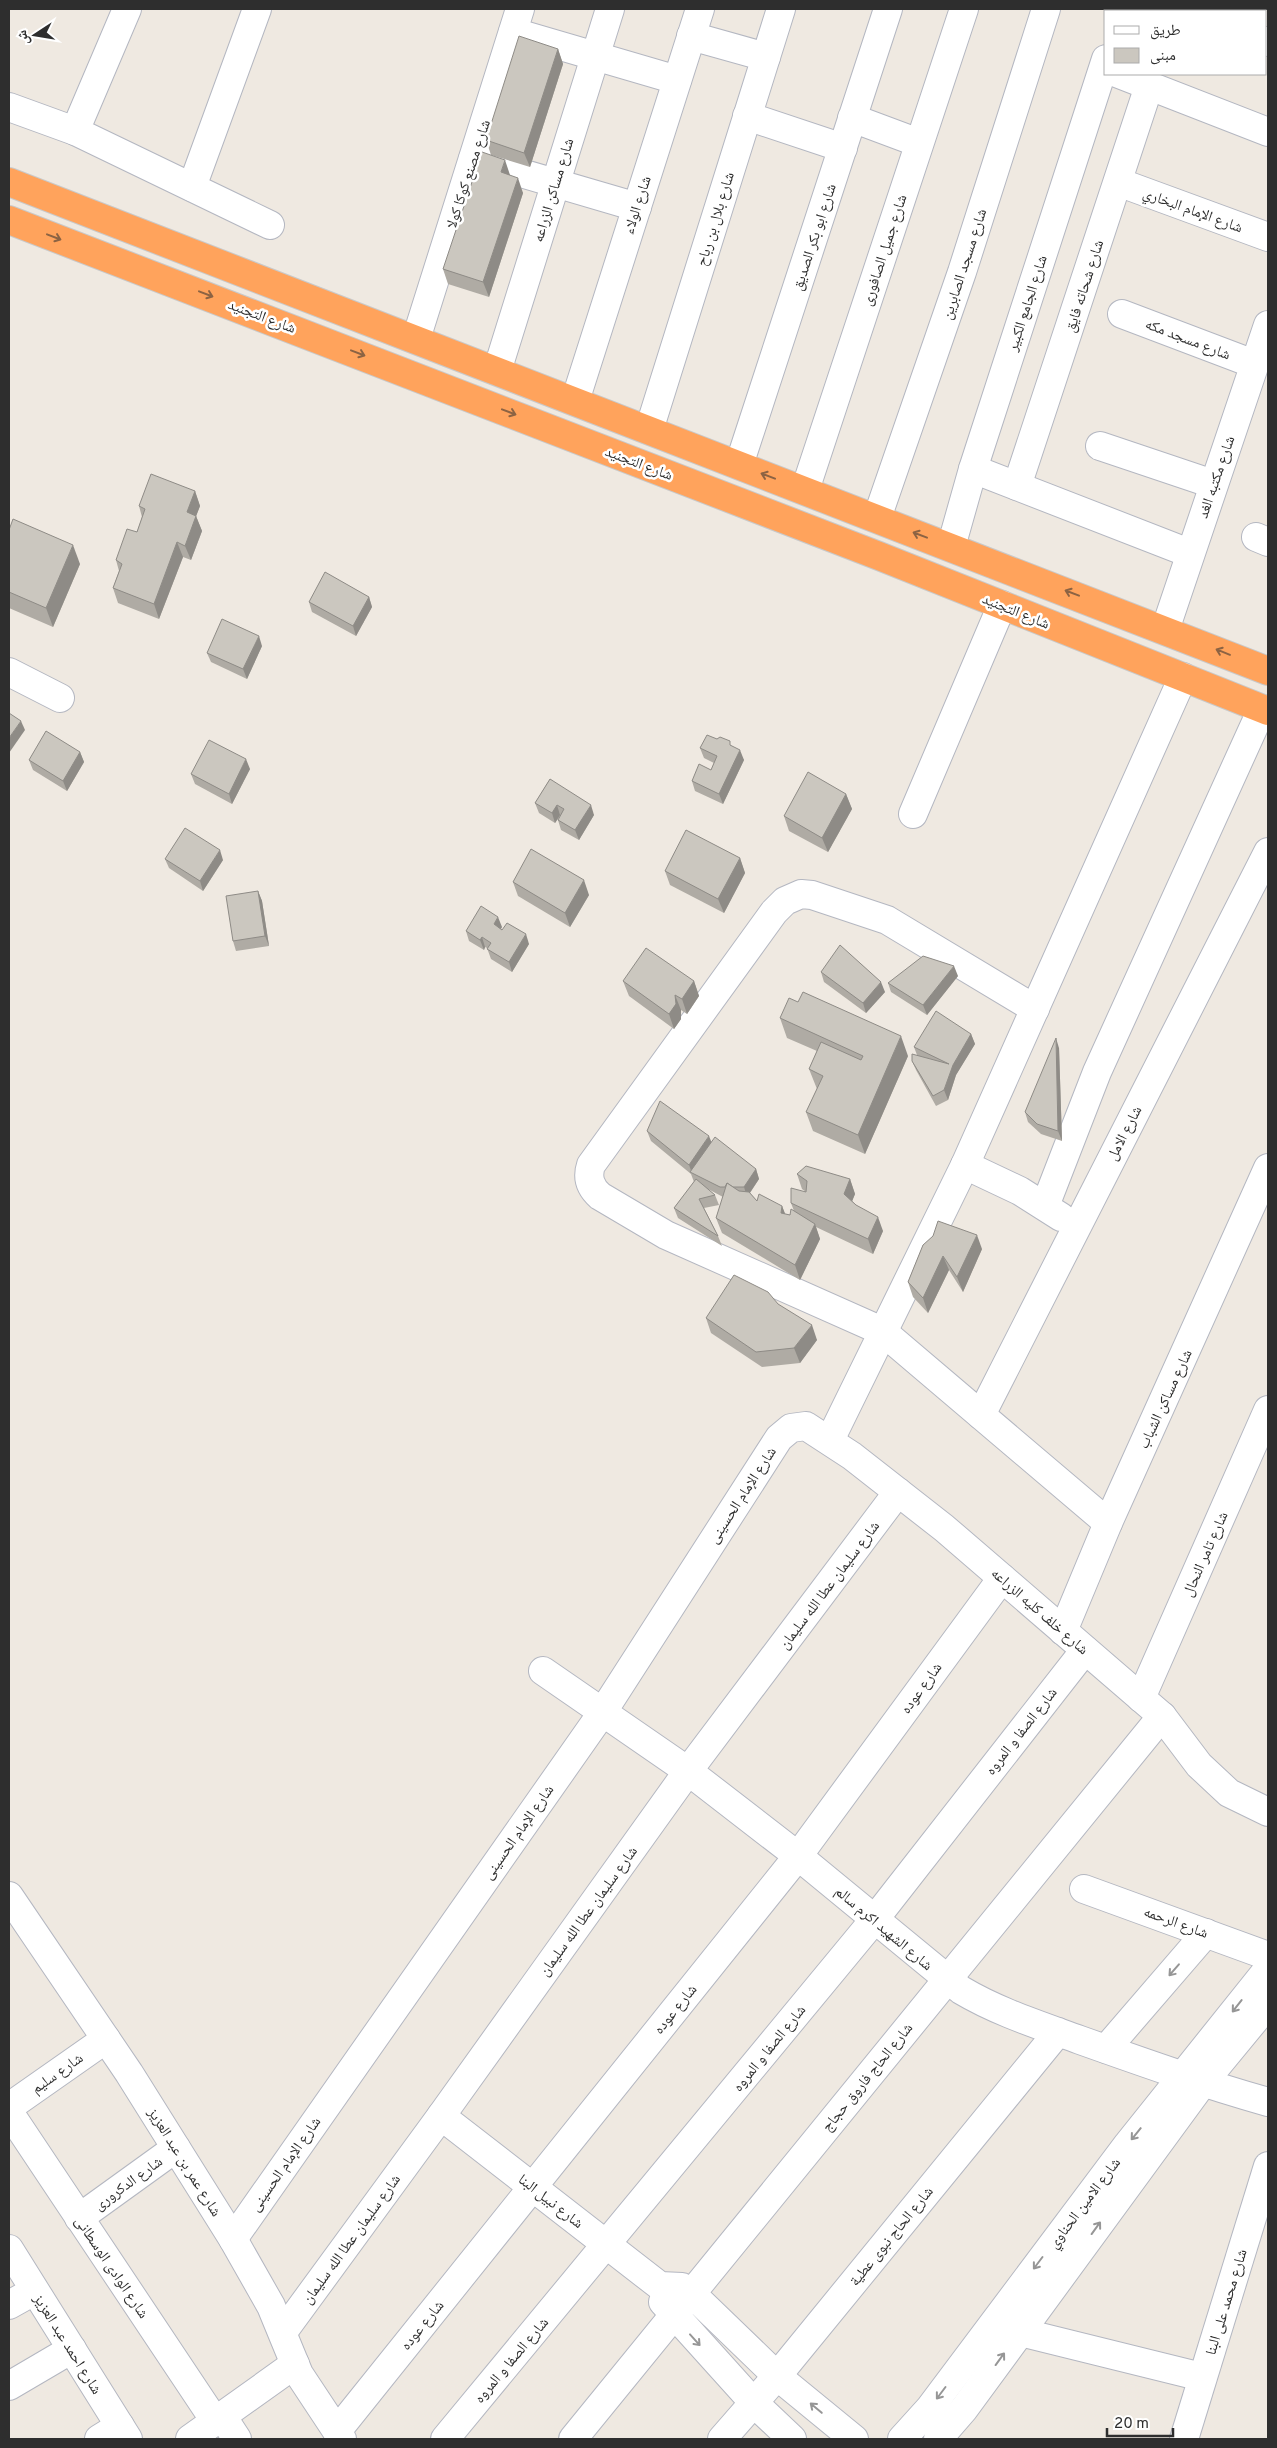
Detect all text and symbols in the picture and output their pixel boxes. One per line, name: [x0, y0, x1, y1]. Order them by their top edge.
north arrow: [10, 10, 60, 60]
legend: [1104, 10, 1267, 75]
text: طريق: [1150, 22, 1181, 41]
text: ش: [14, 28, 34, 46]
text: مبنى: [1150, 47, 1176, 66]
street label: شارع مصنع كوكا كولا: [443, 117, 496, 231]
street label: شارع مساكن الزراعه: [530, 136, 579, 245]
street label: شارع بلال بن رباح: [693, 170, 740, 269]
street label: شارع الولاء: [620, 174, 657, 237]
street label: شارع ابو بكر الصديق: [789, 182, 842, 293]
street label: شارع الإمام البخاري: [1140, 185, 1245, 239]
street label: شارع جميل الصافورى: [858, 192, 912, 309]
street label: شارع مسجد الصابرين: [939, 206, 992, 322]
one-way arrow: [46, 233, 62, 242]
street label: شارع شحاته فايق: [1062, 238, 1109, 335]
street label: شارع الجامع الكبير: [1004, 253, 1053, 355]
one-way arrow: [198, 290, 213, 299]
street label: شارع التجنيد: [225, 296, 298, 339]
street label: شارع مسجد مكه: [1142, 315, 1233, 365]
one-way arrow: [350, 349, 365, 358]
one-way arrow: [501, 408, 516, 417]
street label: شارع مكتبه الغد: [1194, 434, 1240, 521]
street label: شارع التجنيد: [602, 443, 675, 486]
one-way arrow: [761, 471, 777, 480]
one-way arrow: [913, 530, 928, 539]
one-way arrow: [1064, 588, 1079, 597]
street label: شارع التجنيد: [979, 590, 1052, 635]
one-way arrow: [1216, 647, 1231, 657]
street label: شارع الامل: [1103, 1103, 1147, 1164]
street label: شارع مساكن الشباب: [1135, 1347, 1198, 1452]
street label: شارع الإمام الحسينى: [705, 1444, 782, 1548]
street label: شارع تامر النحال: [1179, 1509, 1234, 1600]
street label: شارع سليمان عطا الله سليمان: [776, 1518, 885, 1654]
street label: شارع خلف كليه الزراعه: [986, 1565, 1092, 1660]
street label: شارع عوده: [897, 1659, 947, 1718]
street label: شارع الصفا و المروه: [982, 1684, 1062, 1780]
street label: شارع الإمام الحسينى: [479, 1782, 559, 1884]
street label: شارع سليمان عطا الله سليمان: [536, 1843, 643, 1981]
street label: شارع الشهيد اكرم سالم: [830, 1883, 936, 1976]
street label: شارع الرحمه: [1141, 1903, 1211, 1944]
one-way arrow: [1169, 1963, 1180, 1976]
street label: شارع عوده: [650, 1981, 702, 2039]
one-way arrow: [1232, 1999, 1243, 2012]
street label: شارع الصفا و المروه: [729, 2002, 811, 2096]
street label: شارع الحاج فاروق حجاج: [818, 2020, 918, 2136]
street label: شارع سليم: [28, 2049, 88, 2099]
street label: شارع عمر بن عبد العزيز: [142, 2104, 225, 2221]
street label: شارع الإمام الحسينى: [246, 2114, 326, 2216]
one-way arrow: [1131, 2127, 1142, 2140]
street label: شارع الدكرورى: [91, 2153, 167, 2215]
street label: شارع الامين الحناوي: [1045, 2155, 1126, 2254]
street label: شارع سليمان عطا الله سليمان: [299, 2171, 406, 2309]
street label: شارع نبيل البنا: [514, 2171, 587, 2234]
street label: شارع الحاج نبوى عطية: [846, 2183, 938, 2291]
street label: شارع الوادى الوسطانى: [69, 2213, 152, 2323]
one-way arrow: [1091, 2221, 1101, 2235]
street label: شارع محمد على البنا: [1202, 2247, 1253, 2358]
one-way arrow: [1033, 2256, 1044, 2269]
street label: شارع احمد عبد العزيز: [28, 2290, 105, 2399]
street label: شارع عوده: [397, 2297, 449, 2355]
street label: شارع الصفا و المروه: [471, 2314, 554, 2408]
one-way arrow: [690, 2333, 701, 2346]
one-way arrow: [995, 2352, 1005, 2366]
one-way arrow: [936, 2386, 946, 2400]
one-way arrow: [810, 2403, 823, 2414]
scale bar: [1107, 2406, 1173, 2438]
text: 20 m: [1114, 2415, 1149, 2434]

